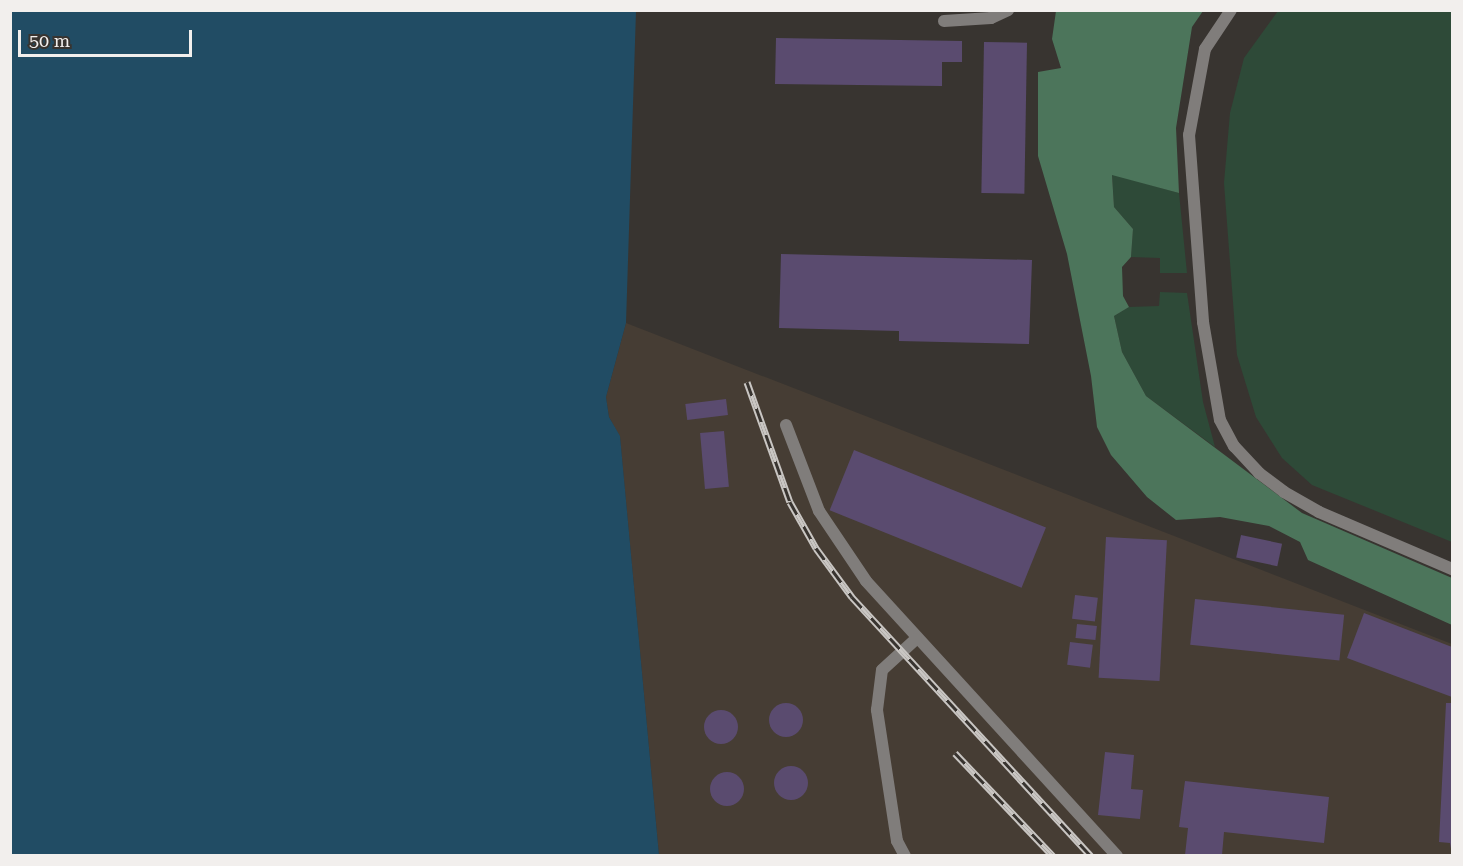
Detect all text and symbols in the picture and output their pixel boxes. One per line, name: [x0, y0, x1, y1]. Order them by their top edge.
scale bar: [21, 18, 195, 56]
text: 50 m: [29, 30, 70, 51]

